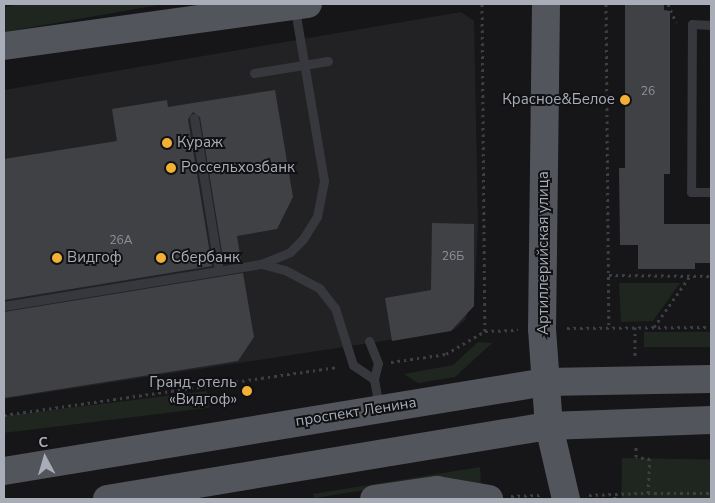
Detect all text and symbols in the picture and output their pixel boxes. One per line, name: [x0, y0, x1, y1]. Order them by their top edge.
house number: 26: [641, 85, 655, 99]
place label: Красное&Белое: [502, 91, 615, 109]
marker: Красное&Белое: [619, 94, 631, 106]
place label: Кураж: [177, 134, 223, 152]
marker: Кураж: [161, 137, 173, 149]
place label: Россельхозбанк: [181, 159, 295, 177]
marker: Россельхозбанк: [165, 162, 177, 174]
street label: Артиллерийская улица: [535, 171, 553, 335]
house number: 26А: [109, 234, 133, 248]
place label: Видгоф: [67, 249, 122, 267]
place label: Сбербанк: [171, 249, 240, 267]
house number: 26Б: [442, 250, 464, 264]
marker: Видгоф: [51, 252, 63, 264]
marker: Сбербанк: [155, 252, 167, 264]
place label: Гранд-отель «Видгоф»: [149, 373, 237, 408]
marker: Гранд-отель «Видгоф»: [241, 385, 253, 397]
street label: проспект Ленина: [294, 394, 418, 430]
north arrow: [20, 433, 70, 483]
text: С: [38, 433, 49, 453]

